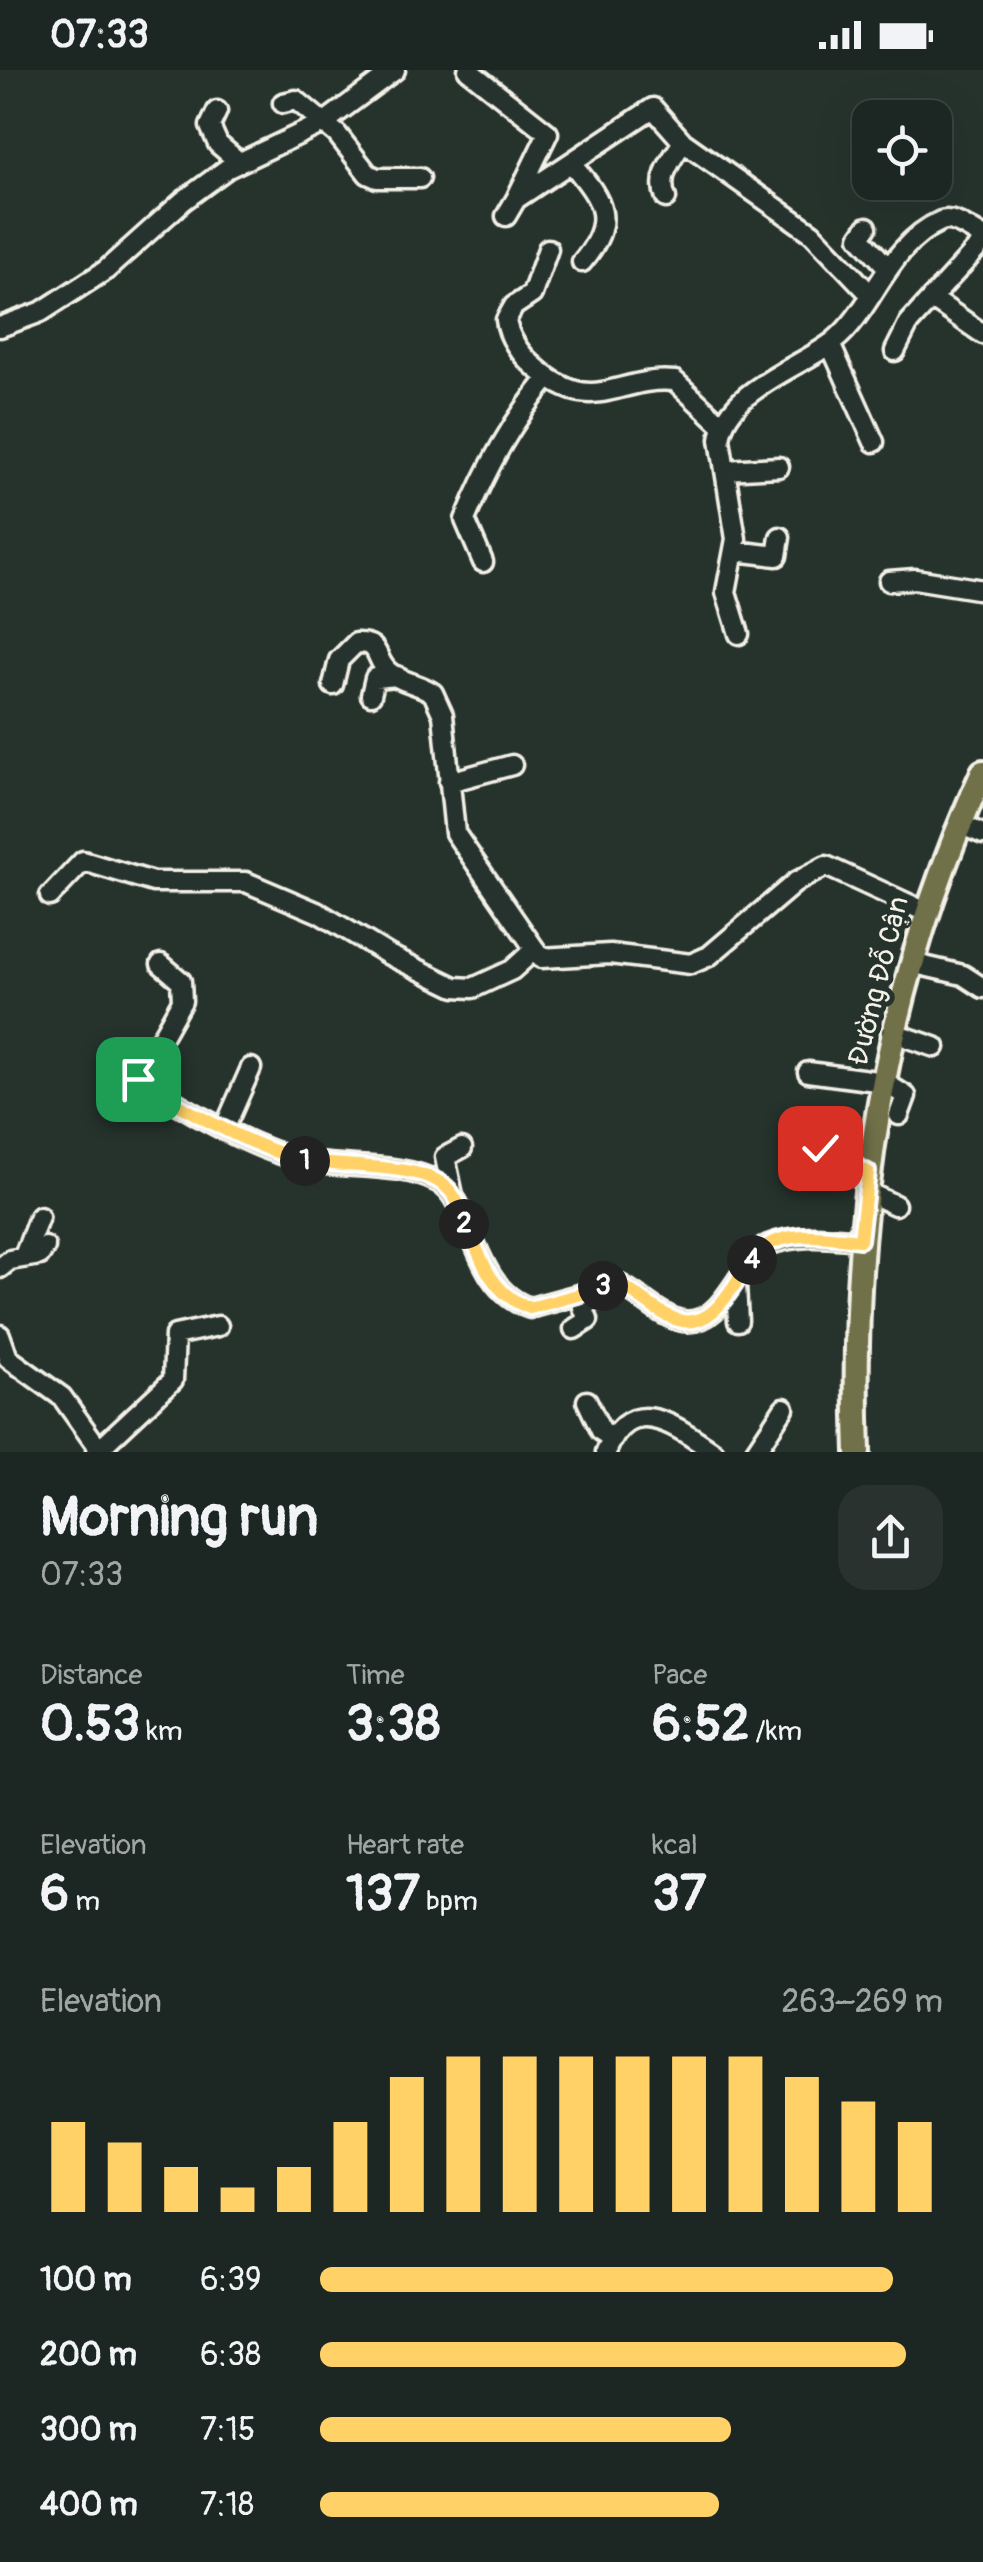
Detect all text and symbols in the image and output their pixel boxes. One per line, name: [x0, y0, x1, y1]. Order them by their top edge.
text: 07:33: [50, 11, 149, 59]
map controls: [852, 100, 952, 200]
button: locate: [852, 100, 952, 200]
street label: Đường Đỗ Cận: [841, 893, 917, 1069]
pin: [96, 1037, 181, 1122]
icon: arrive: [111, 1052, 166, 1107]
pin: [778, 1106, 863, 1191]
icon: check: [793, 1121, 848, 1176]
pin: 1: [280, 1136, 330, 1186]
text: 1: [300, 1143, 310, 1178]
pin: 2: [439, 1199, 489, 1249]
text: 2: [456, 1206, 472, 1241]
pin: 4: [727, 1235, 777, 1285]
text: 4: [744, 1242, 760, 1277]
pin: 3: [578, 1261, 628, 1311]
text: 3: [595, 1268, 611, 1303]
text: Morning run: [40, 1483, 318, 1552]
button: share: [838, 1485, 943, 1590]
text: 07:33: [40, 1555, 123, 1595]
text: Distance: [40, 1658, 142, 1693]
text: Time: [346, 1658, 405, 1693]
text: Pace: [652, 1658, 707, 1693]
text: 0.53: [40, 1693, 140, 1756]
text: 3:38: [346, 1693, 440, 1756]
text: 6:52: [652, 1693, 750, 1756]
text: km: [140, 1714, 183, 1749]
text: /km: [750, 1714, 802, 1749]
text: Elevation: [40, 1828, 147, 1863]
text: Heart rate: [346, 1828, 464, 1863]
text: kcal: [652, 1828, 698, 1863]
text: 6: [40, 1863, 69, 1926]
text: 137: [346, 1863, 420, 1926]
text: 37: [652, 1863, 706, 1926]
text: m: [69, 1884, 100, 1919]
text: bpm: [420, 1884, 478, 1919]
text: Elevation: [40, 1982, 162, 2022]
text: 263–269 m: [781, 1982, 943, 2022]
text: 100 m: [40, 2260, 132, 2300]
text: 6:39: [200, 2260, 262, 2300]
text: 200 m: [40, 2335, 137, 2375]
text: 6:38: [200, 2335, 261, 2375]
text: 300 m: [40, 2410, 137, 2450]
text: 7:15: [200, 2410, 255, 2450]
text: 400 m: [40, 2485, 138, 2525]
text: 7:18: [200, 2485, 254, 2525]

